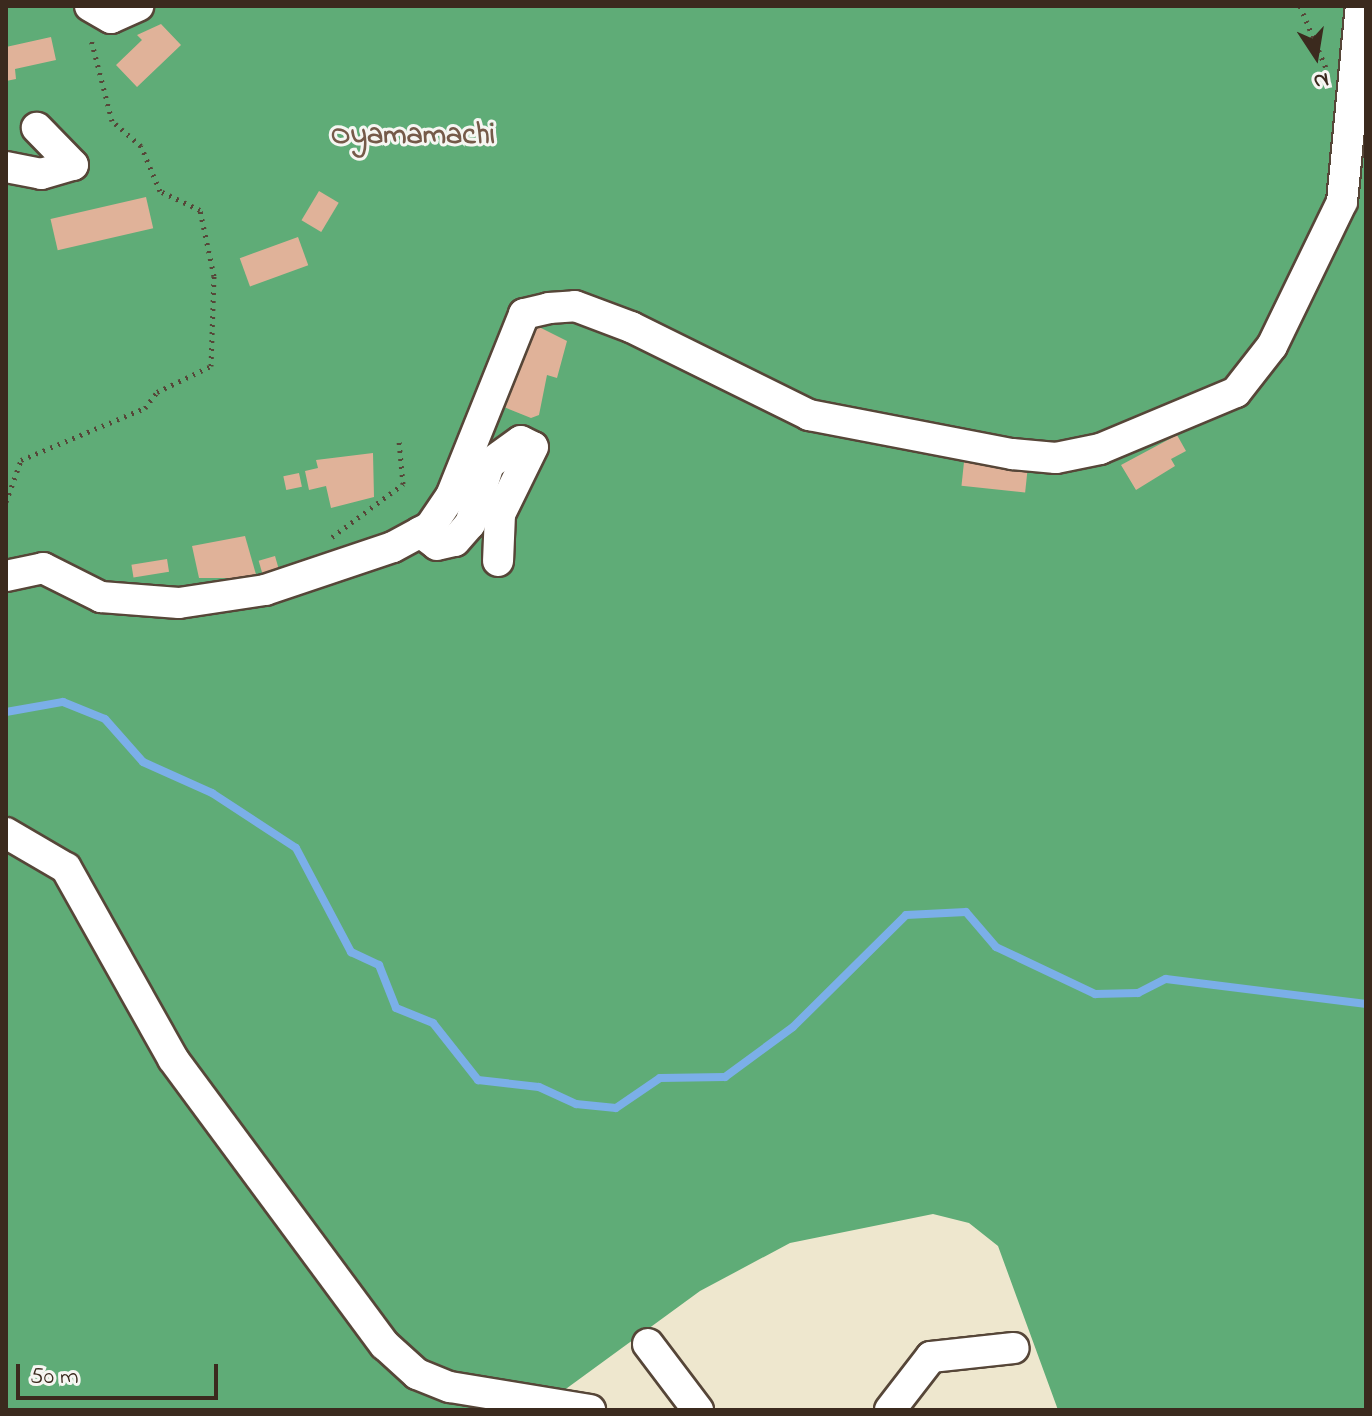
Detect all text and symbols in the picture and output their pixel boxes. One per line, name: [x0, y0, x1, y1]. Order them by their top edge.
north arrow: [1276, 16, 1356, 96]
text: N: [1310, 62, 1332, 97]
district label: Oyamamachi: [331, 118, 495, 154]
scale bar: [20, 1348, 222, 1398]
text: 50 m: [30, 1360, 79, 1395]

